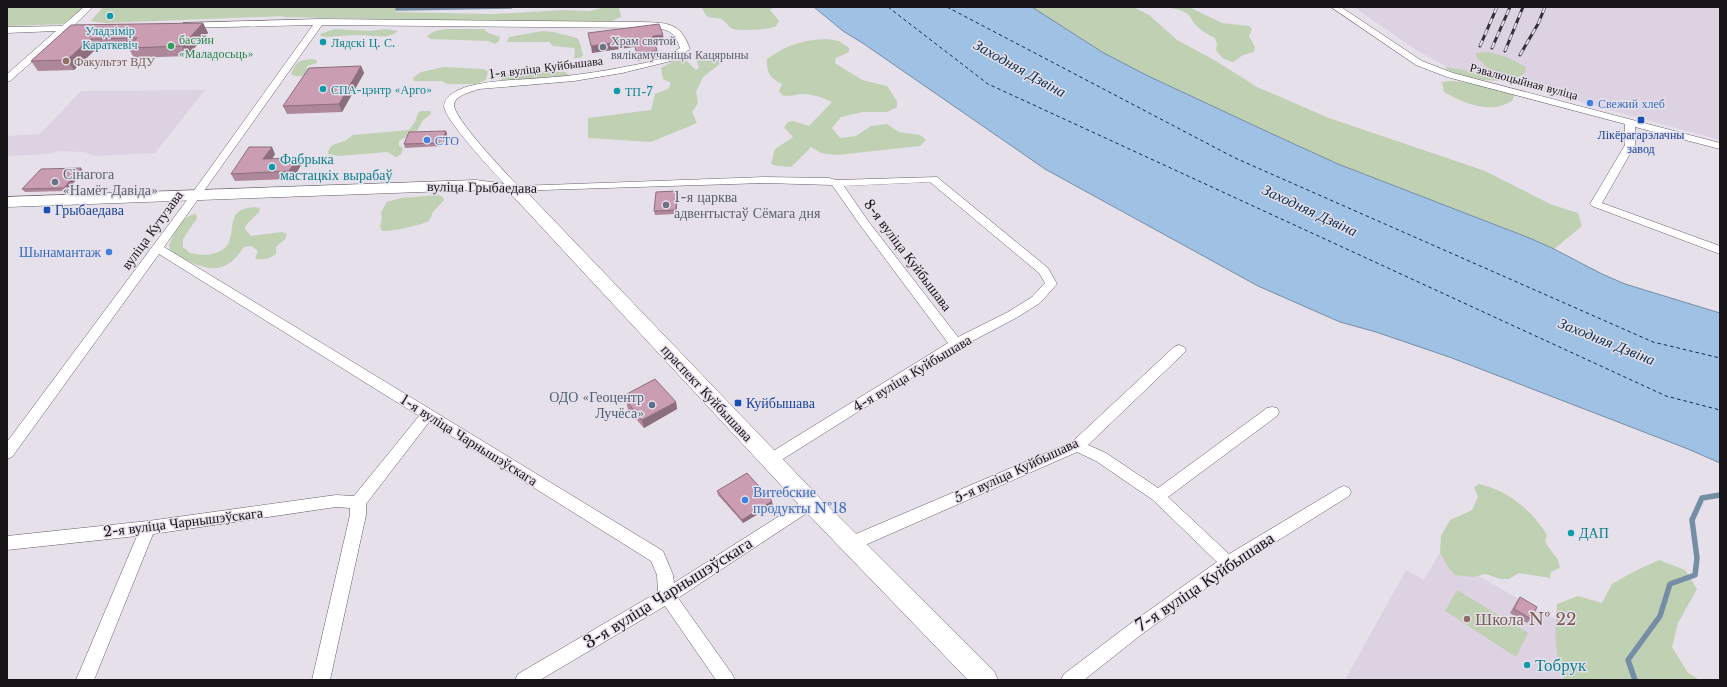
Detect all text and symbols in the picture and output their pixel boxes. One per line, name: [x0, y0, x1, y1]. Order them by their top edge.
marker: Уладзімір Караткевіч: [105, 11, 115, 21]
place label: Уладзімір Караткевіч: [82, 23, 138, 52]
place label: басэйн «Маладосьць»: [179, 32, 253, 61]
place label: Храм святой вялікамучаніцы Кацярыны: [611, 33, 749, 62]
place label: Лядскі Ц. С.: [331, 35, 395, 50]
water label: Заходняя Дзвіна: [971, 35, 1069, 101]
marker: Лядскі Ц. С.: [318, 37, 328, 47]
marker: басэйн «Маладосьць»: [166, 41, 176, 51]
marker: Храм святой вялікамучаніцы Кацярыны: [598, 42, 608, 52]
street label: 1-я вуліца Куйбышава: [488, 53, 604, 81]
place label: Факультэт ВДУ: [74, 54, 155, 69]
marker: Факультэт ВДУ: [61, 56, 71, 66]
street label: Рэвалюцыйная вуліца: [1468, 59, 1580, 103]
place label: СПА-цэнтр «Арго»: [331, 82, 432, 97]
marker: СПА-цэнтр «Арго»: [318, 84, 328, 94]
place label: ТП-7: [625, 84, 653, 99]
marker: ТП-7: [612, 86, 622, 96]
place label: Свежий хлеб: [1598, 96, 1665, 111]
marker: Свежий хлеб: [1585, 98, 1595, 108]
marker: Лікёрагарэлачны завод: [1636, 115, 1646, 125]
place label: Лікёрагарэлачны завод: [1598, 127, 1684, 156]
place label: СТО: [435, 133, 459, 148]
marker: СТО: [422, 135, 432, 145]
place label: Фабрыка мастацкіх вырабаў: [280, 150, 392, 184]
marker: Фабрыка мастацкіх вырабаў: [267, 162, 277, 172]
place label: Сінагога «Намёт Давіда»: [63, 165, 158, 199]
marker: Сінагога «Намёт Давіда»: [50, 177, 60, 187]
street label: вуліца Грыбаедава: [427, 177, 538, 197]
water label: Заходняя Дзвіна: [1259, 180, 1361, 240]
street label: вуліца Кутузава: [117, 186, 187, 273]
place label: 1-я царква адвентыстаў Сёмага дня: [674, 188, 821, 222]
street label: 8-я вуліца Куйбышава: [860, 195, 956, 315]
marker: 1-я царква адвентыстаў Сёмага дня: [661, 200, 671, 210]
place label: Грыбаедава: [55, 201, 125, 219]
marker: Грыбаедава: [42, 205, 52, 215]
place label: Шынамантаж: [19, 243, 101, 261]
marker: Шынамантаж: [104, 247, 114, 257]
water label: Заходняя Дзвіна: [1556, 313, 1658, 369]
street label: 4-я вуліца Куйбышава: [849, 330, 975, 416]
street label: праспект Куйбышава: [657, 341, 757, 446]
place label: ОДО «Геоцентр Лучёса»: [549, 388, 644, 422]
street label: 1-я вуліца Чарнышэўскага: [397, 390, 542, 490]
place label: Куйбышава: [746, 394, 816, 412]
marker: Куйбышава: [733, 398, 743, 408]
marker: ОДО «Геоцентр Лучёса»: [647, 400, 657, 410]
street label: 5-я вуліца Куйбышава: [951, 433, 1082, 507]
place label: Витебские продукты №18: [753, 483, 847, 517]
marker: Витебские продукты №18: [740, 495, 750, 505]
street label: 2-я вуліца Чарнышэўскага: [102, 503, 265, 541]
place label: ДАП: [1579, 524, 1609, 542]
street label: 7-я вуліца Куйбышава: [1132, 528, 1279, 636]
marker: ДАП: [1566, 528, 1576, 538]
street label: 3-я вуліца Чарнышэўскага: [580, 532, 757, 654]
place label: Школа № 22: [1475, 609, 1576, 630]
marker: Школа № 22: [1462, 614, 1472, 624]
place label: Тобрук: [1535, 655, 1587, 676]
marker: Тобрук: [1522, 660, 1532, 670]

